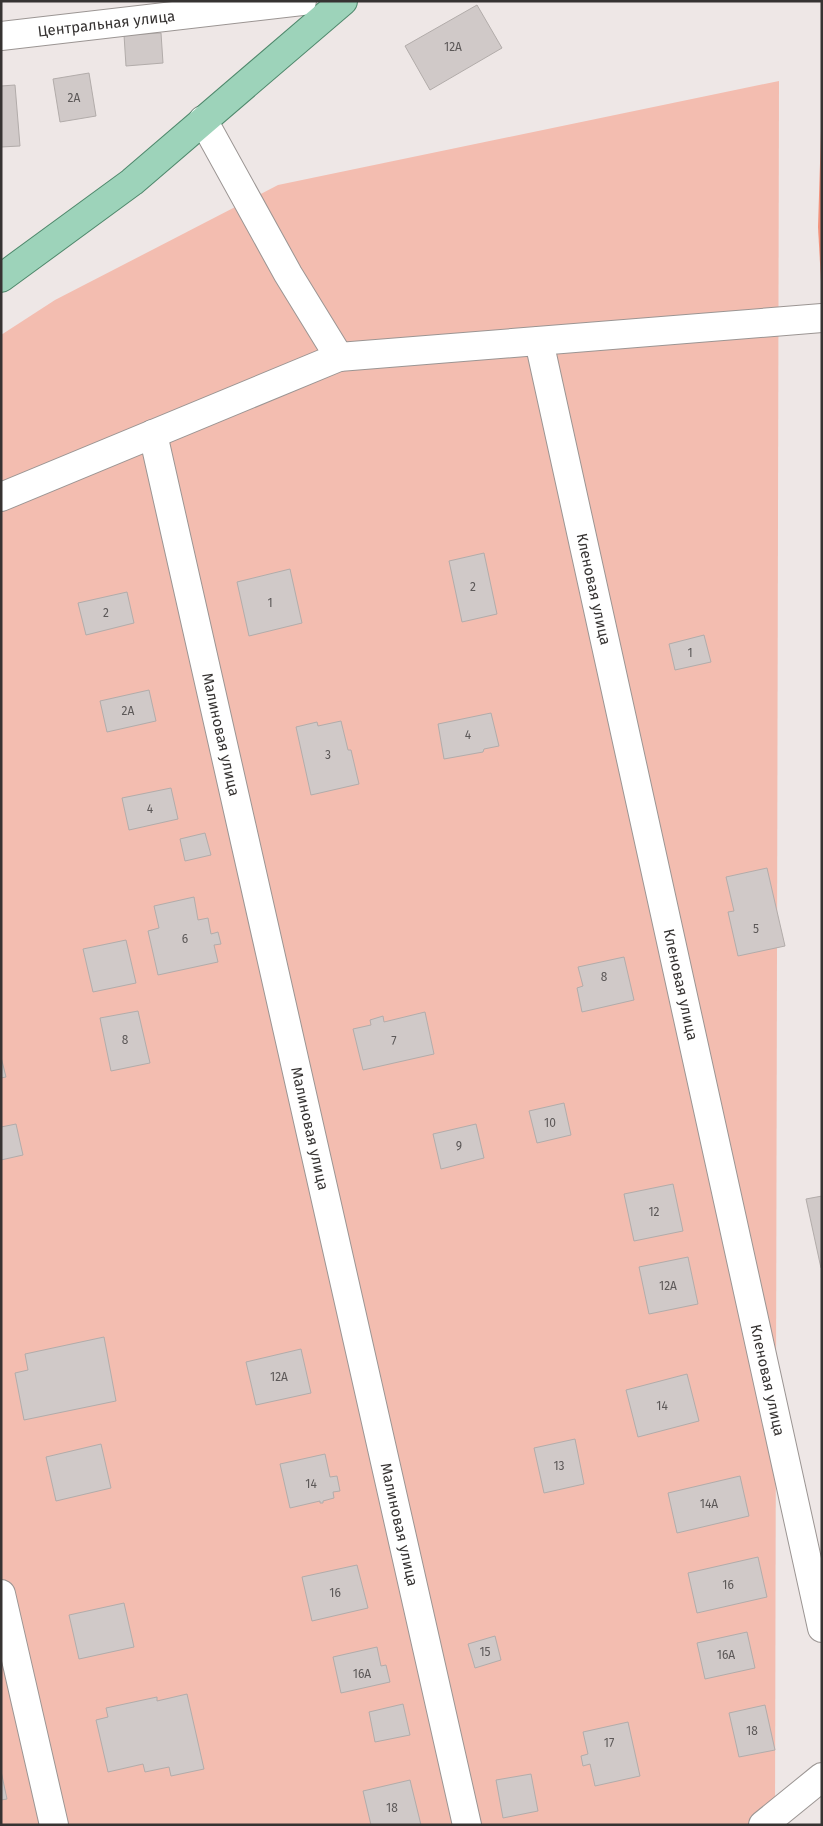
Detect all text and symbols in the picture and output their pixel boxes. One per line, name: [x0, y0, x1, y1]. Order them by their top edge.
street label: Центральная улица: [37, 7, 176, 41]
house number: 12А: [444, 40, 462, 54]
house number: 2А: [68, 91, 81, 105]
street label: Кленовая улица: [573, 532, 615, 647]
house number: 2: [470, 580, 476, 594]
house number: 1: [267, 596, 273, 610]
house number: 2: [103, 606, 109, 620]
house number: 1: [687, 646, 693, 660]
street label: Малиновая улица: [198, 671, 243, 798]
house number: 2А: [122, 704, 135, 718]
house number: 4: [465, 728, 472, 742]
house number: 3: [325, 748, 331, 762]
house number: 4: [147, 802, 154, 816]
house number: 5: [753, 922, 759, 936]
street label: Кленовая улица: [660, 927, 702, 1042]
house number: 6: [182, 932, 188, 946]
house number: 8: [601, 970, 608, 984]
house number: 8: [122, 1033, 129, 1047]
house number: 7: [391, 1034, 397, 1048]
street label: Малиновая улица: [287, 1065, 332, 1192]
house number: 10: [544, 1116, 556, 1130]
house number: 9: [456, 1139, 462, 1153]
house number: 12: [648, 1205, 660, 1219]
house number: 12А: [659, 1279, 677, 1293]
street label: Кленовая улица: [746, 1323, 789, 1438]
house number: 12А: [270, 1370, 288, 1384]
house number: 14: [656, 1399, 668, 1413]
house number: 13: [553, 1459, 565, 1473]
street label: Малиновая улица: [377, 1461, 422, 1588]
house number: 14: [305, 1477, 317, 1491]
house number: 14А: [700, 1497, 718, 1511]
house number: 16: [722, 1578, 734, 1592]
house number: 16: [329, 1586, 341, 1600]
house number: 15: [479, 1645, 491, 1659]
house number: 16А: [717, 1648, 735, 1662]
house number: 16А: [353, 1667, 371, 1681]
house number: 18: [746, 1724, 758, 1738]
house number: 17: [604, 1736, 614, 1750]
house number: 18: [386, 1801, 398, 1815]

